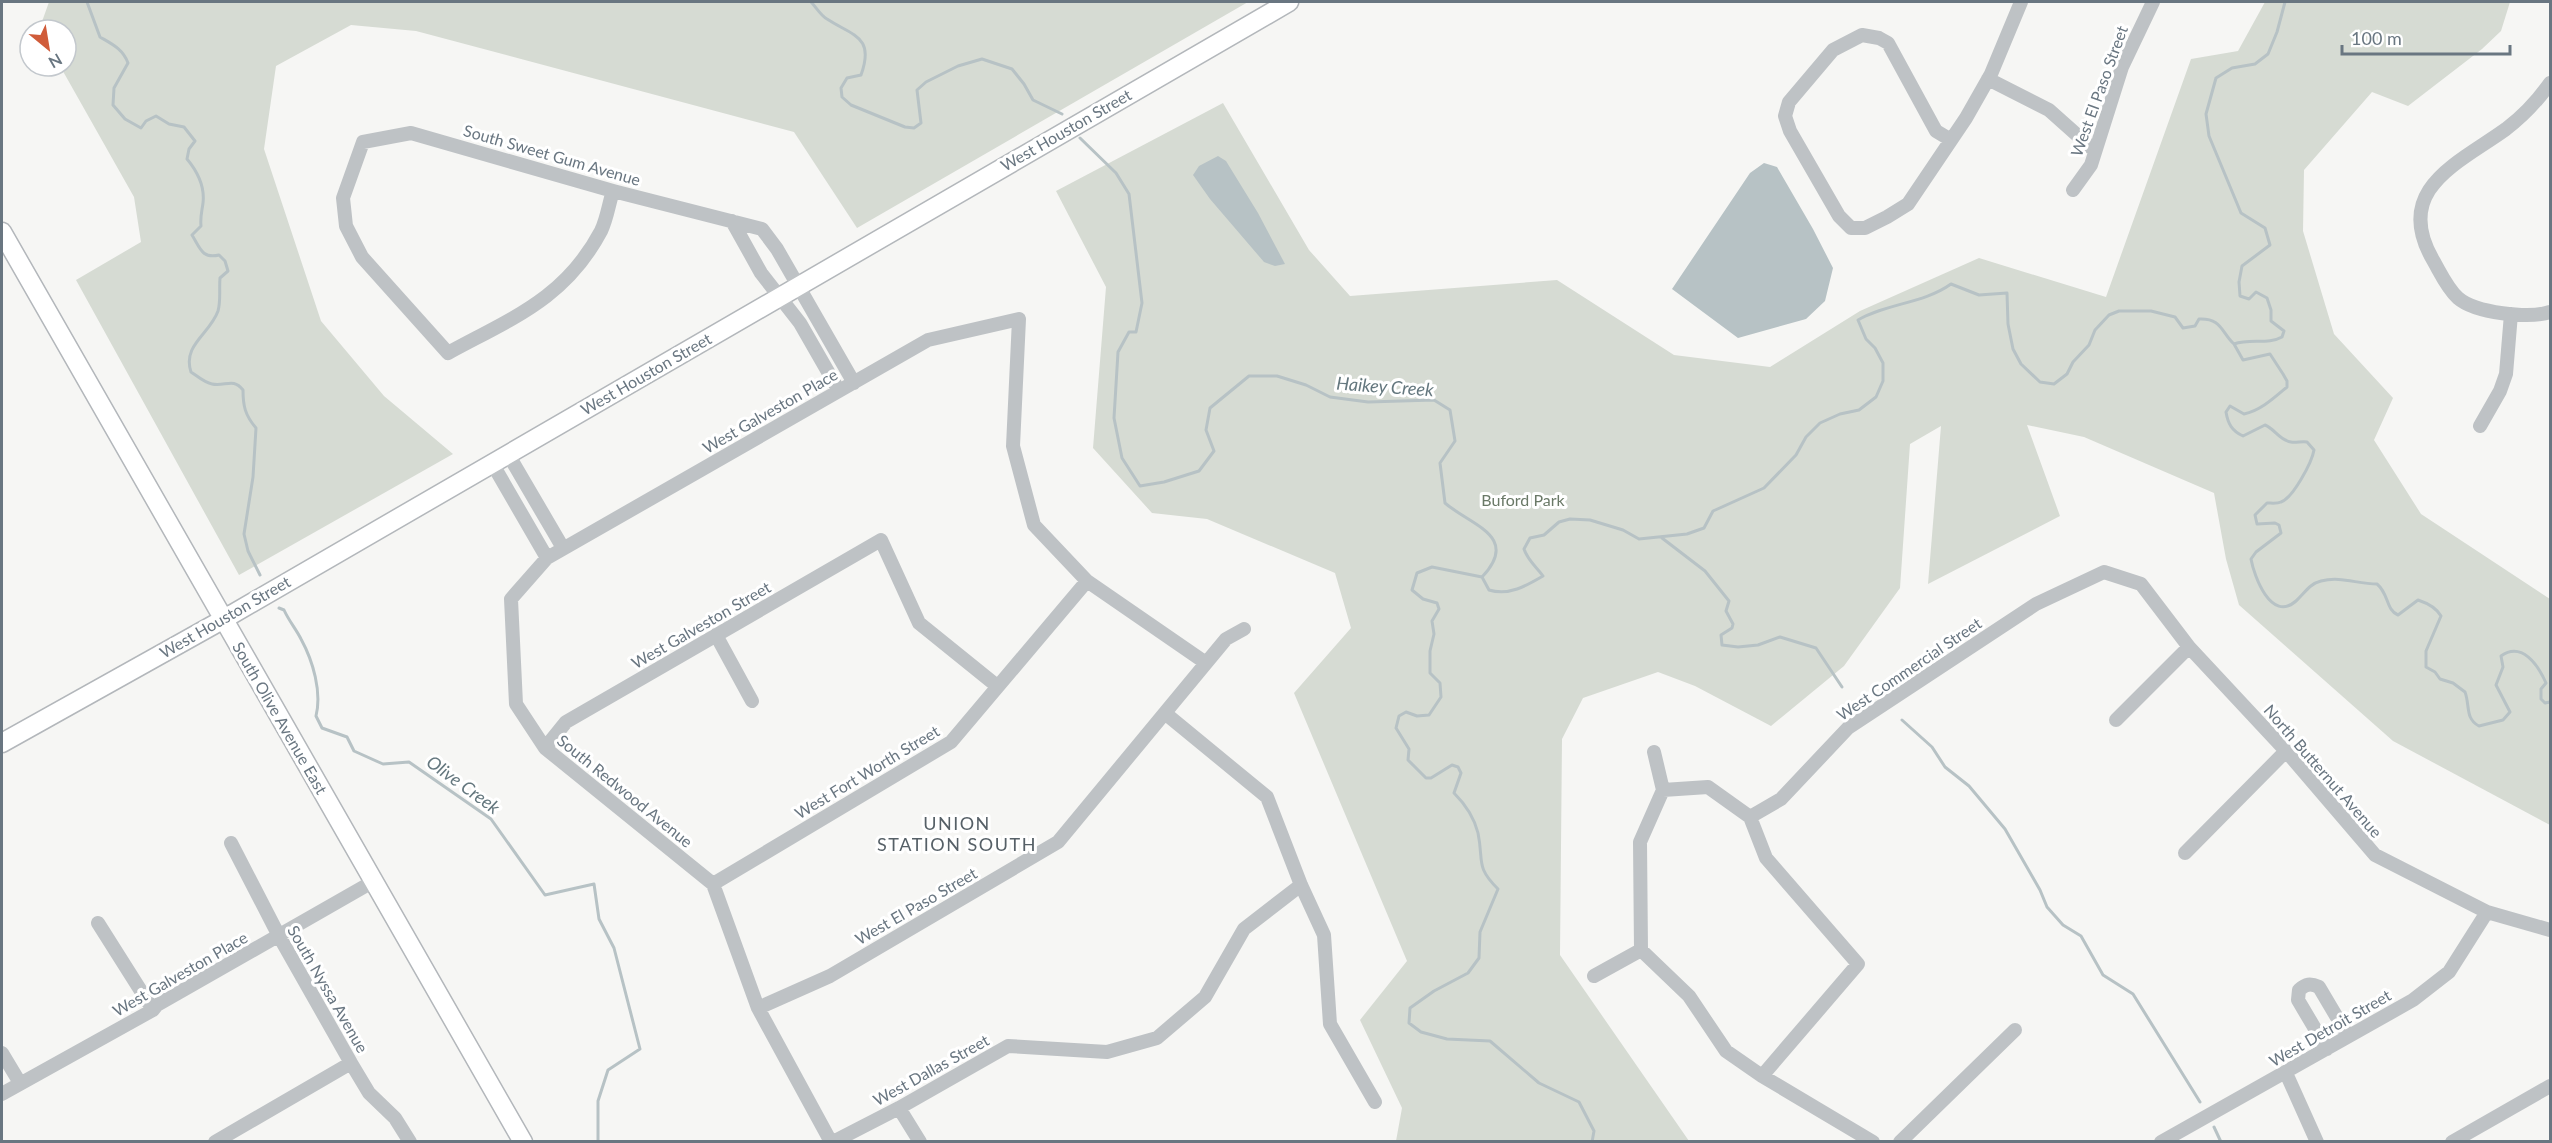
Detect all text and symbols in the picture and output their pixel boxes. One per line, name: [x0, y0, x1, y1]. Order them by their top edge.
north arrow: [18, 18, 78, 78]
scale bar: [2342, 18, 2510, 56]
street label: West El Paso Street: [2066, 23, 2131, 159]
text: 100 m: [2351, 27, 2402, 49]
text: N: [46, 50, 66, 73]
street label: West Houston Street: [997, 84, 1135, 175]
street label: South Sweet Gum Avenue: [462, 120, 643, 189]
street label: West Houston Street: [577, 328, 715, 419]
street label: West Galveston Place: [699, 364, 841, 457]
water label: Haikey Creek: [1336, 372, 1435, 400]
park label: Buford Park: [1481, 490, 1566, 509]
street label: West Houston Street: [156, 571, 294, 662]
street label: West Galveston Street: [628, 577, 774, 672]
street label: West Commercial Street: [1833, 613, 1985, 724]
street label: South Olive Avenue East: [229, 638, 332, 797]
street label: North Butternut Avenue: [2260, 700, 2386, 841]
street label: West Fort Worth Street: [791, 721, 943, 822]
street label: South Redwood Avenue: [554, 730, 697, 851]
water label: Olive Creek: [423, 750, 505, 818]
district label: UNION STATION SOUTH: [877, 812, 1037, 855]
street label: West El Paso Street: [851, 863, 980, 948]
street label: South Nyssa Avenue: [284, 922, 373, 1056]
street label: West Galveston Place: [109, 927, 251, 1020]
street label: West Detroit Street: [2265, 985, 2394, 1070]
street label: West Dallas Street: [870, 1030, 992, 1109]

